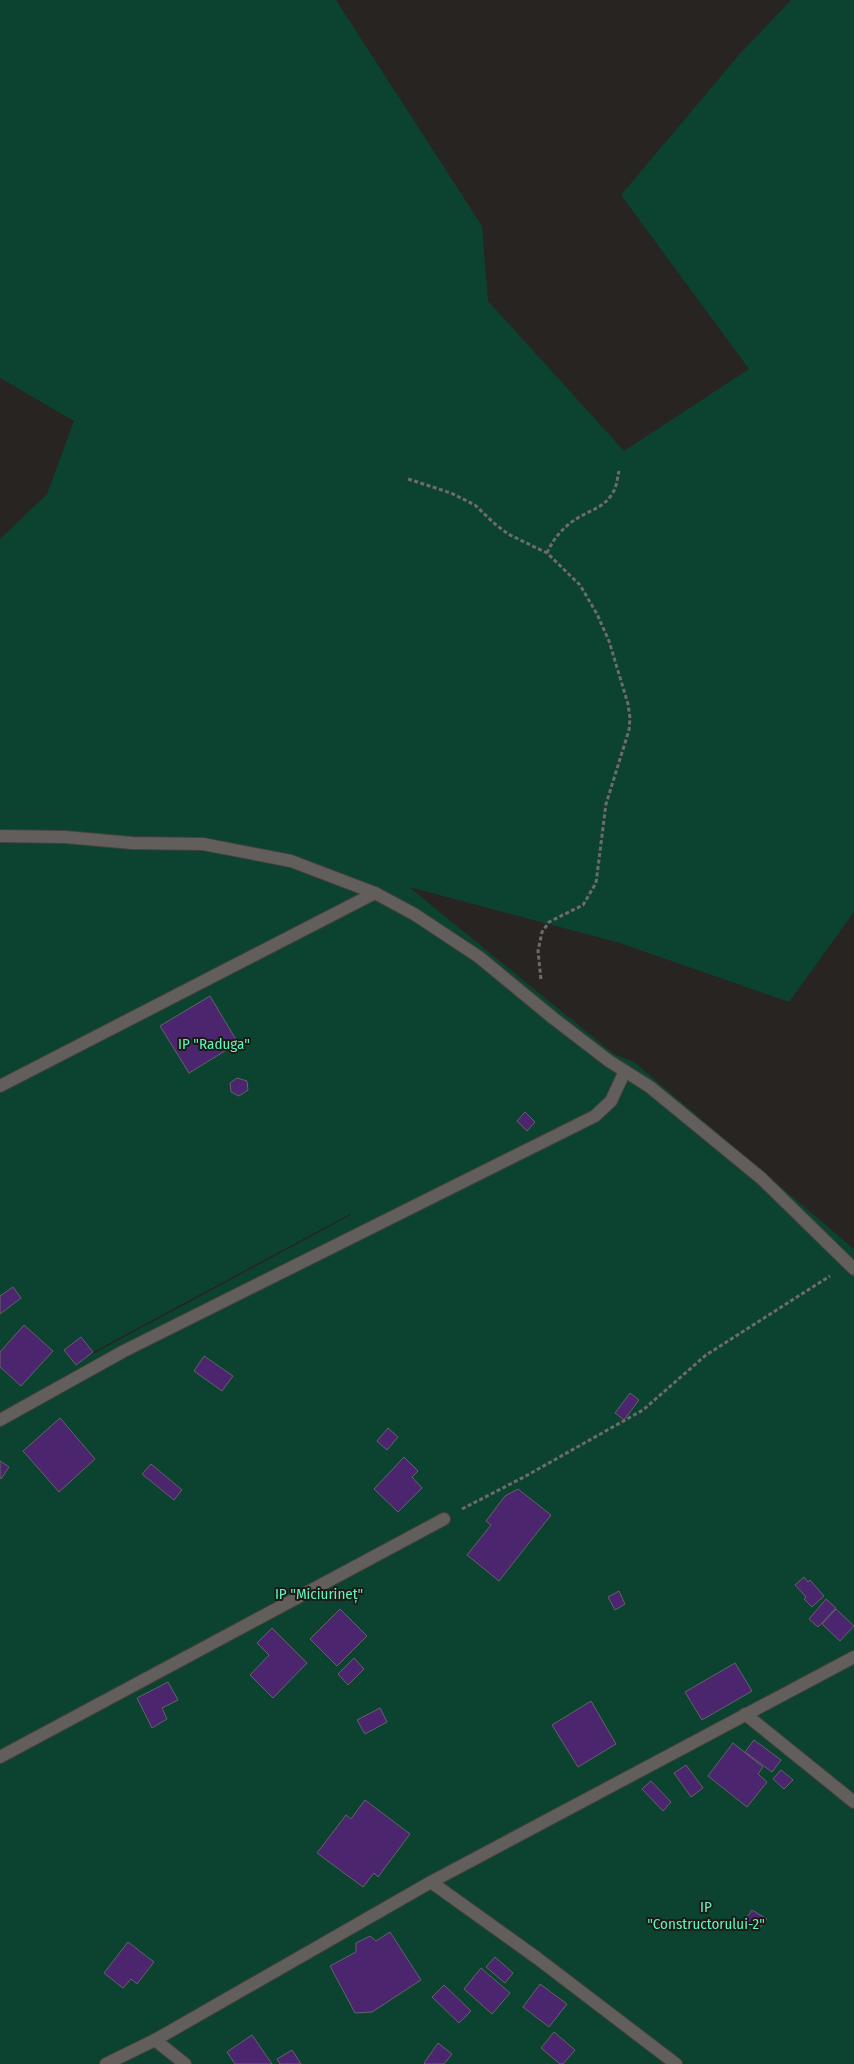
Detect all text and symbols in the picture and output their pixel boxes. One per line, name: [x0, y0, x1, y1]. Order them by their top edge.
park label: IP "Raduga": [178, 1035, 250, 1053]
park label: IP "Miciurineț": [275, 1585, 363, 1604]
park label: IP "Constructorului-2": [647, 1898, 765, 1933]

